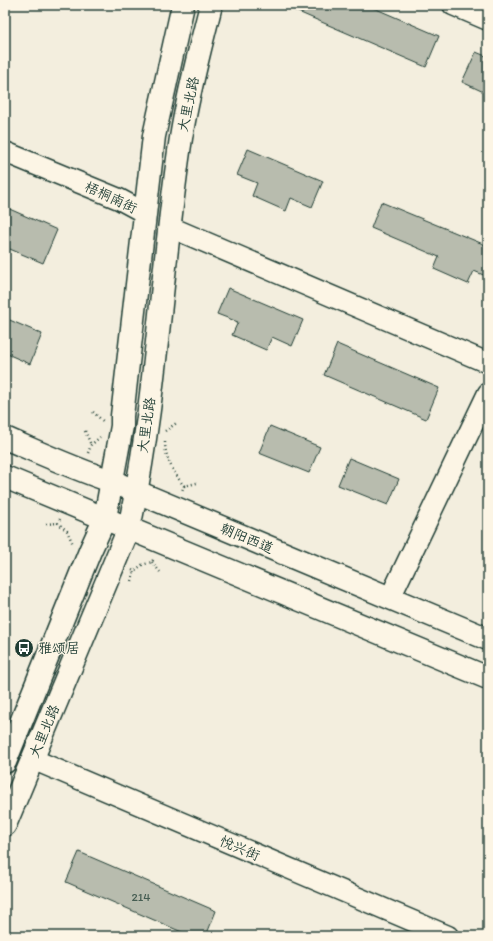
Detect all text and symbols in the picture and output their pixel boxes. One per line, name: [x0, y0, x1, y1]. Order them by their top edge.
street label: 大里北路: [174, 75, 203, 133]
street label: 梧桐南街: [82, 178, 140, 217]
street label: 大里北路: [134, 396, 159, 454]
street label: 朝阳西道: [218, 520, 276, 557]
bus stop icon: 雅颂居: [13, 637, 35, 659]
place label: 雅颂居: [38, 640, 80, 657]
street label: 大里北路: [26, 702, 63, 760]
street label: 悦兴街: [217, 832, 262, 864]
house number: 214: [131, 890, 151, 904]

